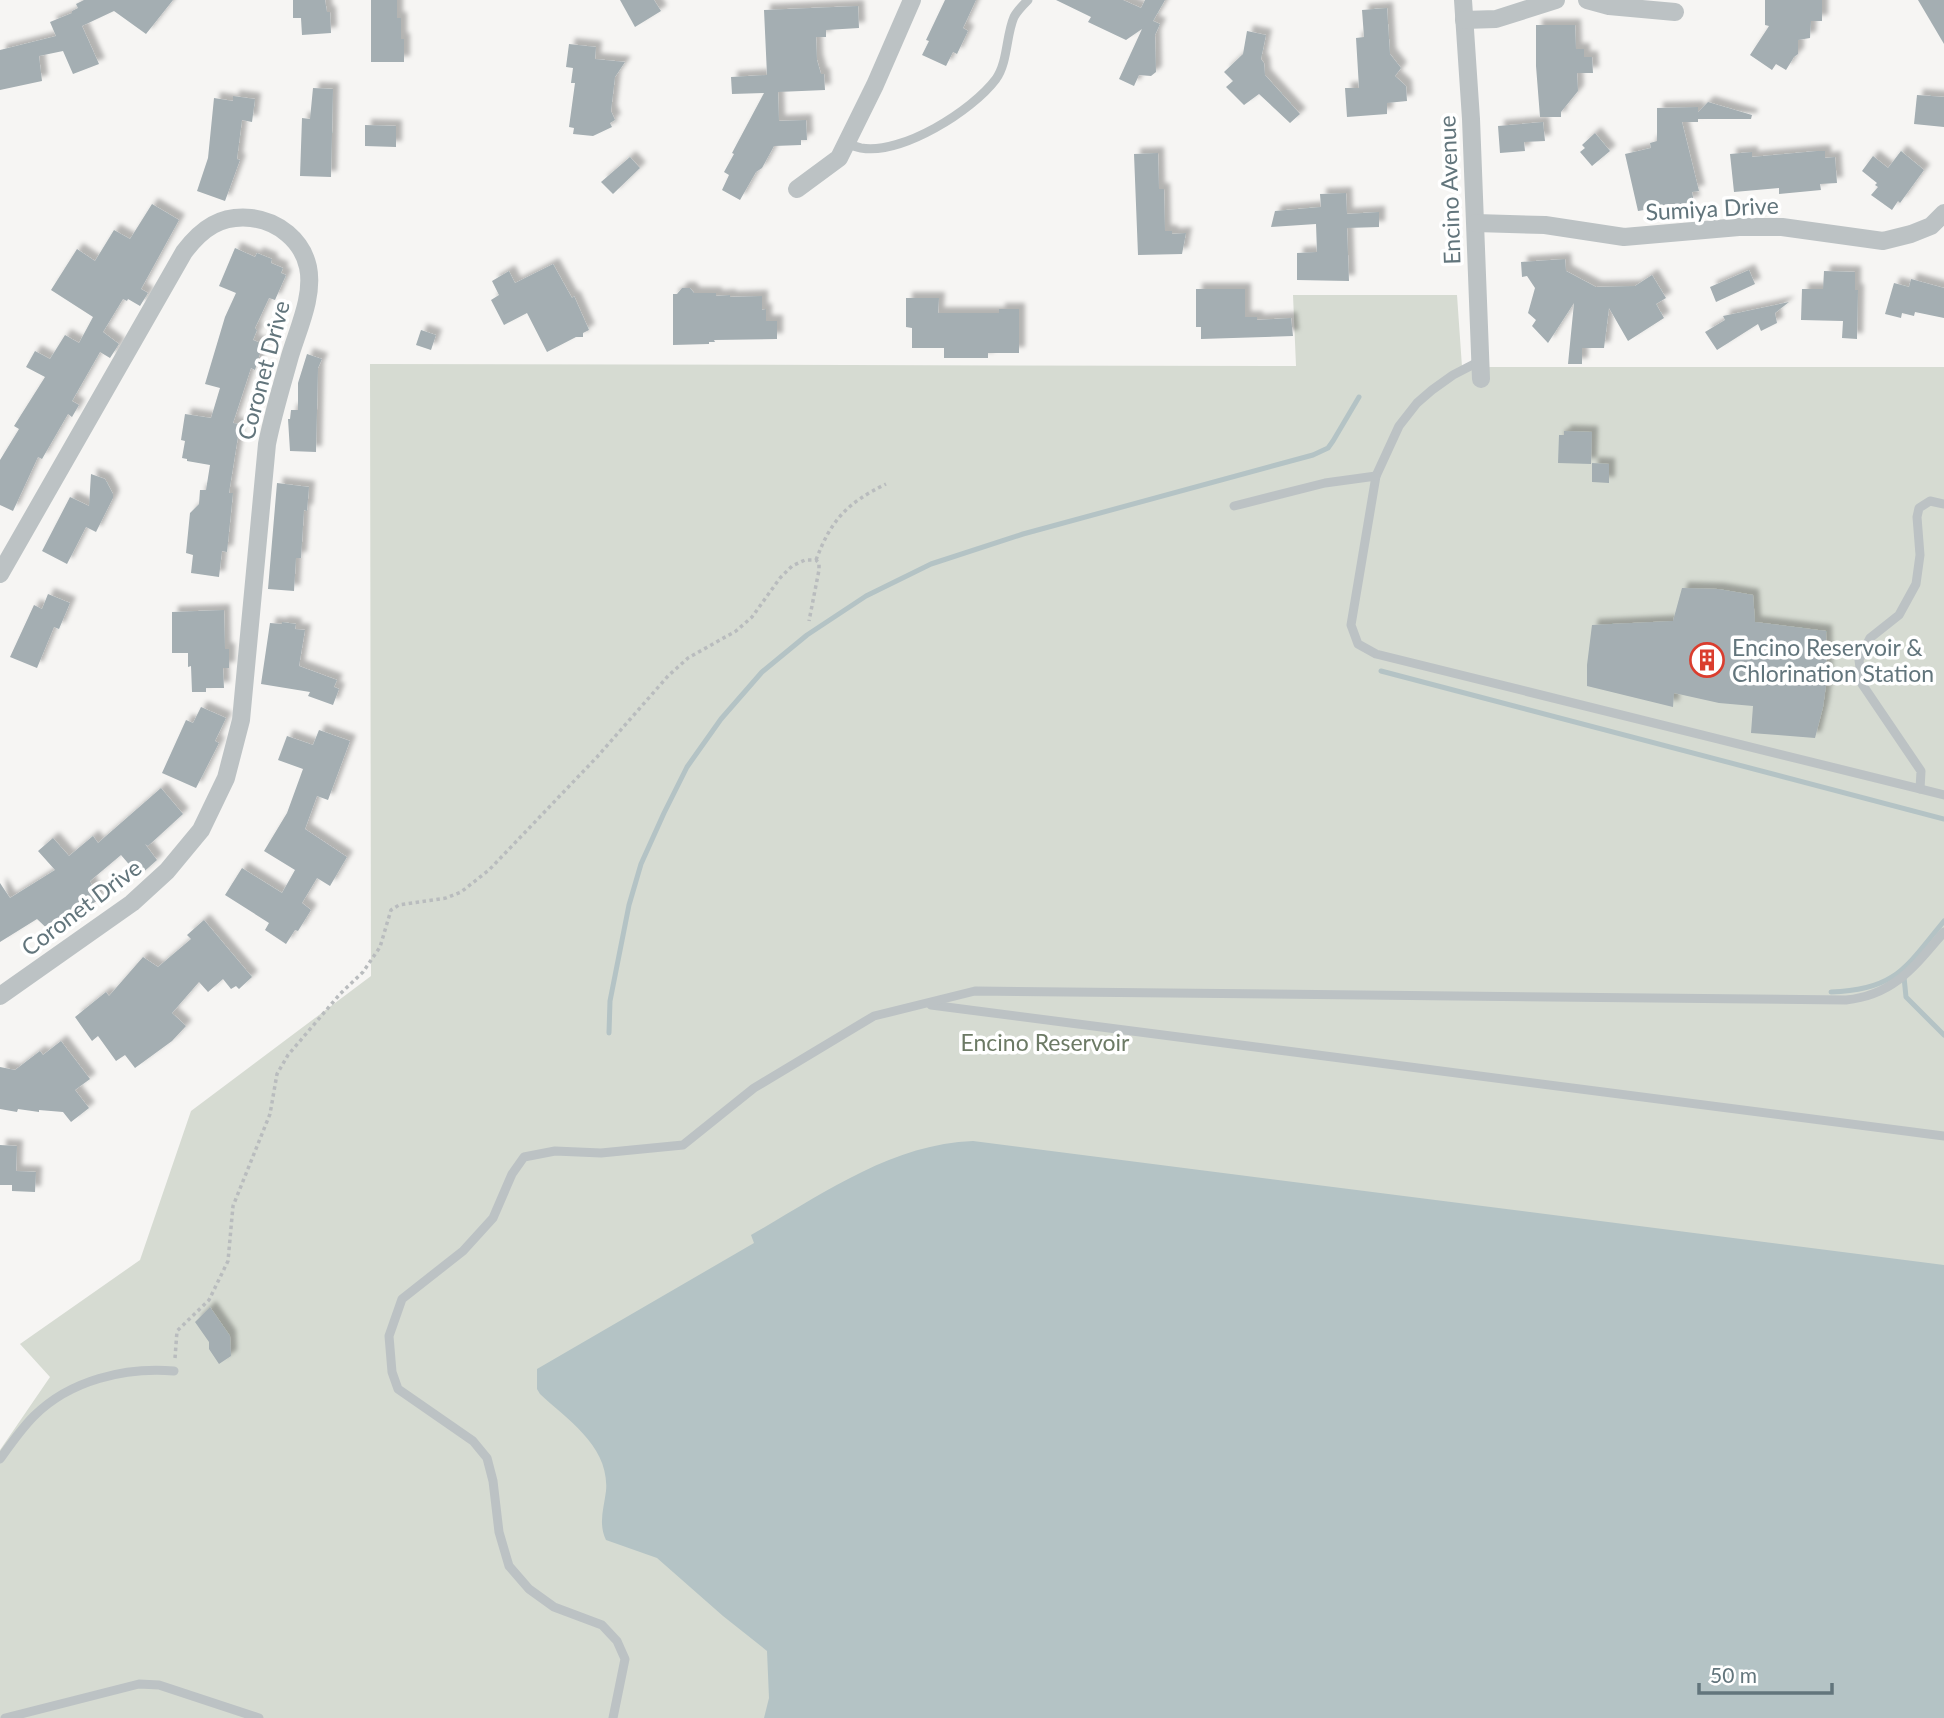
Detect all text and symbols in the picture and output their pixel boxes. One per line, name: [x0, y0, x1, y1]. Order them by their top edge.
street label: Encino Avenue: [1432, 115, 1466, 265]
street label: Sumiya Drive: [1645, 191, 1779, 225]
street label: Coronet Drive: [231, 297, 295, 443]
place label: Encino Reservoir & Chlorination Station: [1732, 633, 1934, 687]
building icon: Encino Reservoir & Chlorination Station: [1688, 641, 1726, 679]
street label: Coronet Drive: [15, 853, 147, 961]
park label: Encino Reservoir: [961, 1028, 1130, 1056]
scale bar: [1699, 1652, 1832, 1696]
text: 50 m: [1710, 1662, 1757, 1687]

